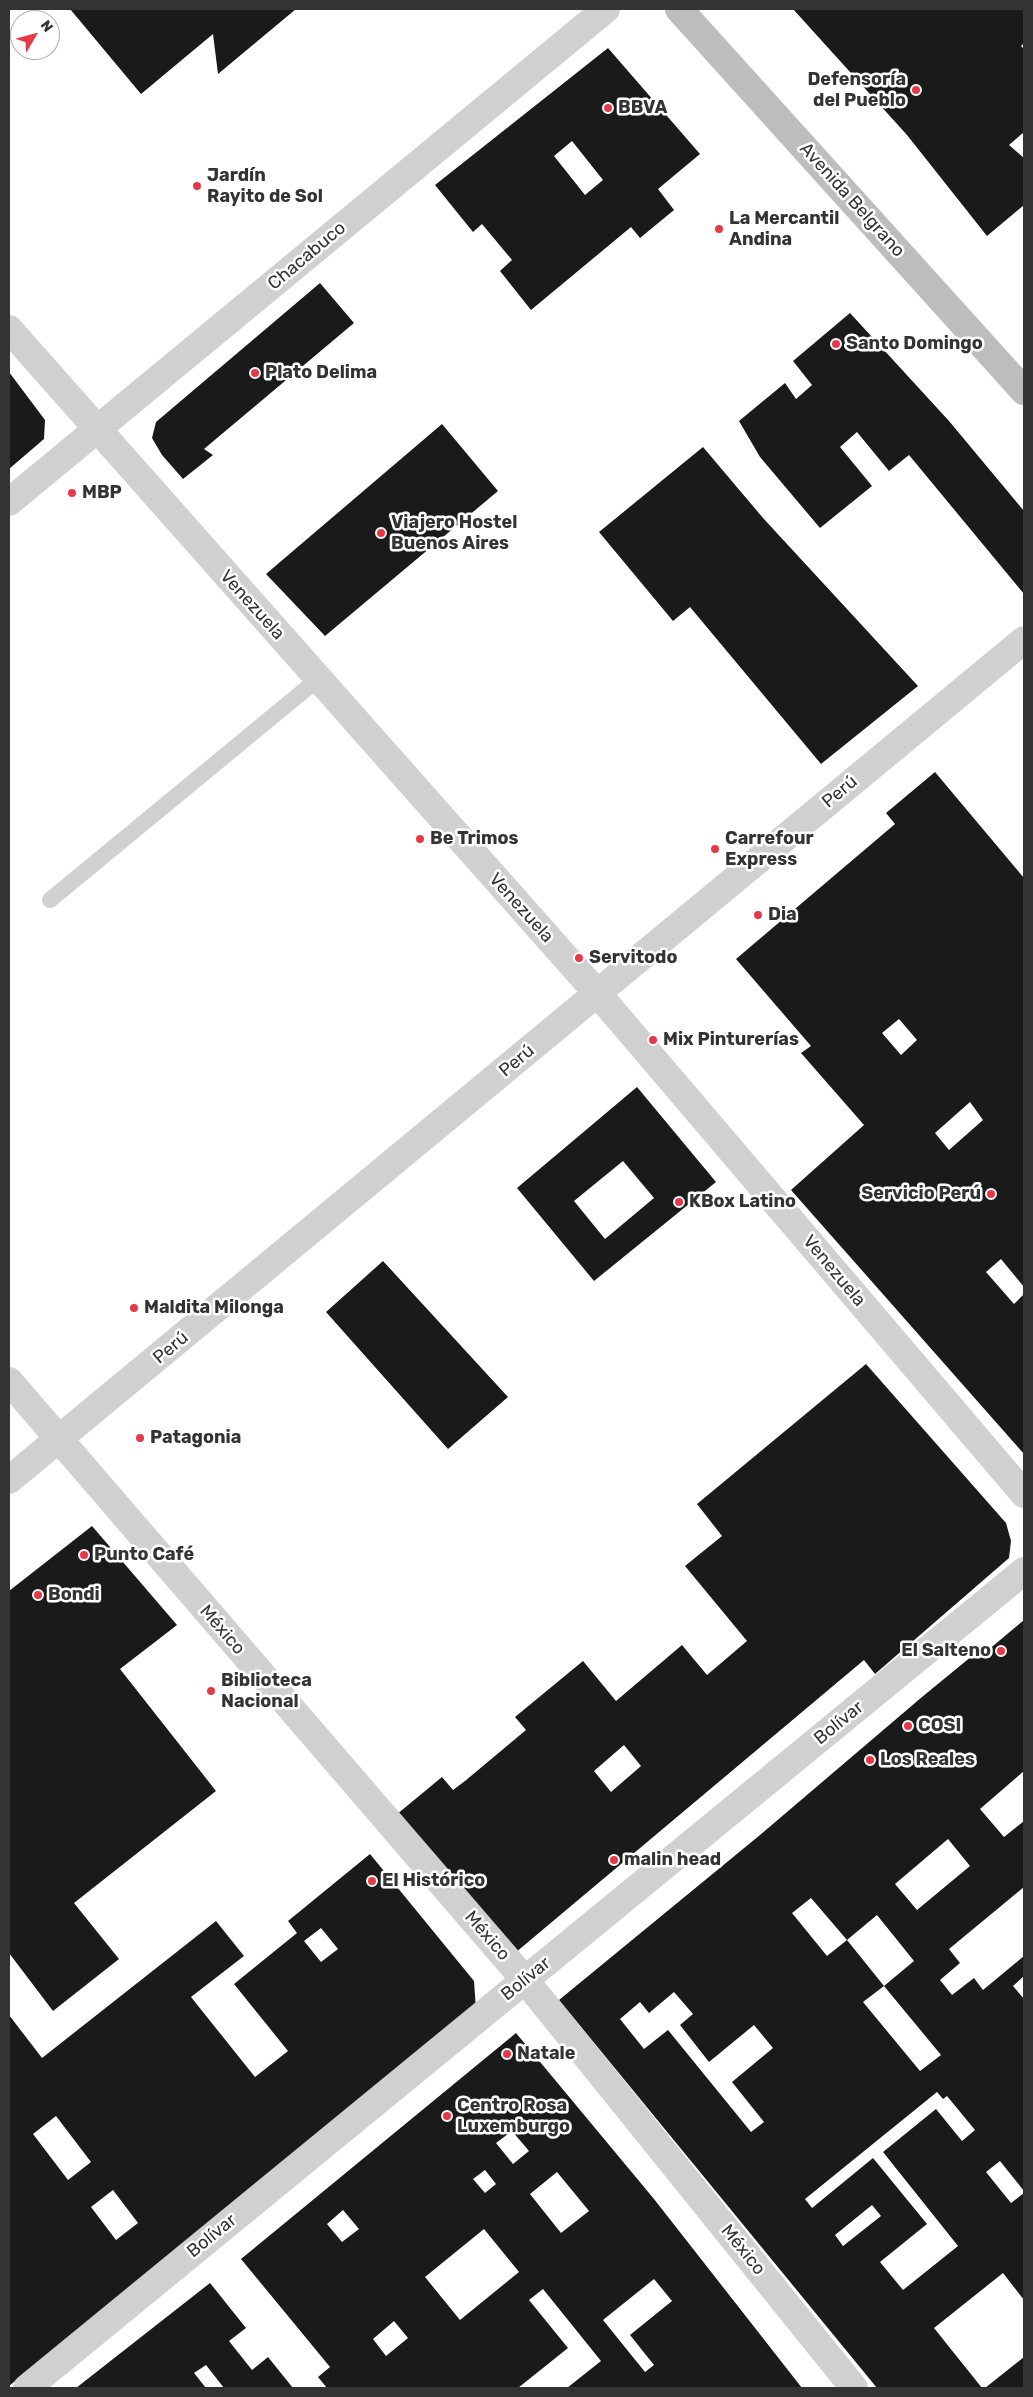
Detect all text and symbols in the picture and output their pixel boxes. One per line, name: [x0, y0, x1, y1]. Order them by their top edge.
north arrow: [10, 10, 60, 60]
text: N: [37, 17, 56, 35]
place label: Defensoría del Pueblo: [807, 69, 906, 112]
marker: Defensoría del Pueblo: [910, 84, 922, 96]
place label: BBVA: [618, 97, 667, 119]
marker: BBVA: [602, 102, 614, 114]
street label: Avenida Belgrano: [795, 138, 909, 262]
place label: Jardín Rayito de Sol: [207, 165, 323, 208]
marker: Jardín Rayito de Sol: [191, 180, 203, 192]
place label: La Mercantil Andina: [729, 208, 839, 250]
street label: Chacabuco: [264, 217, 350, 295]
marker: La Mercantil Andina: [713, 223, 725, 235]
place label: Santo Domingo: [846, 333, 983, 355]
marker: Santo Domingo: [830, 338, 842, 350]
place label: Plato Delima: [265, 362, 377, 384]
marker: Plato Delima: [249, 367, 261, 379]
place label: MBP: [82, 482, 122, 504]
marker: MBP: [66, 487, 78, 499]
place label: Viajero Hostel Buenos Aires: [391, 512, 517, 554]
marker: Viajero Hostel Buenos Aires: [375, 527, 387, 539]
street label: Venezuela: [215, 566, 289, 644]
street label: Perú: [818, 771, 862, 813]
place label: Be Trimos: [430, 828, 518, 850]
place label: Carrefour Express: [725, 828, 814, 871]
marker: Be Trimos: [414, 833, 426, 845]
marker: Carrefour Express: [709, 843, 721, 855]
street label: Venezuela: [484, 869, 558, 947]
place label: Dia: [768, 904, 797, 926]
marker: Dia: [752, 909, 764, 921]
place label: Servitodo: [589, 947, 677, 969]
marker: Servitodo: [573, 952, 585, 964]
place label: Mix Pinturerías: [663, 1029, 799, 1051]
marker: Mix Pinturerías: [647, 1034, 659, 1046]
street label: Perú: [495, 1040, 539, 1082]
place label: Servicio Perú: [861, 1183, 981, 1205]
marker: Servicio Perú: [985, 1188, 997, 1200]
place label: KBox Latino: [689, 1191, 796, 1213]
marker: KBox Latino: [673, 1196, 685, 1208]
street label: Venezuela: [798, 1231, 870, 1311]
place label: Maldita Milonga: [144, 1297, 284, 1319]
marker: Maldita Milonga: [128, 1302, 140, 1314]
street label: Perú: [149, 1327, 193, 1369]
place label: Patagonia: [150, 1427, 241, 1449]
marker: Patagonia: [134, 1432, 146, 1444]
place label: Punto Café: [94, 1544, 194, 1566]
marker: Punto Café: [78, 1549, 90, 1561]
place label: Bondi: [48, 1584, 100, 1606]
marker: Bondi: [32, 1589, 44, 1601]
street label: México: [195, 1601, 249, 1659]
place label: El Salteno: [901, 1640, 991, 1662]
marker: El Salteno: [995, 1645, 1007, 1657]
place label: Biblioteca Nacional: [221, 1670, 312, 1712]
marker: Biblioteca Nacional: [205, 1685, 217, 1697]
street label: Bolívar: [810, 1697, 868, 1749]
place label: COSI: [918, 1715, 961, 1737]
marker: COSI: [902, 1720, 914, 1732]
place label: Los Reales: [880, 1749, 975, 1771]
marker: Los Reales: [864, 1754, 876, 1766]
place label: malin head: [624, 1849, 721, 1871]
marker: malin head: [608, 1854, 620, 1866]
place label: El Histórico: [382, 1870, 485, 1892]
marker: El Histórico: [366, 1875, 378, 1887]
street label: México: [460, 1907, 514, 1965]
street label: Bolívar: [497, 1953, 555, 2005]
place label: Natale: [517, 2043, 575, 2065]
marker: Natale: [501, 2048, 513, 2060]
place label: Centro Rosa Luxemburgo: [457, 2095, 570, 2138]
marker: Centro Rosa Luxemburgo: [441, 2110, 453, 2122]
street label: Bolívar: [183, 2210, 241, 2262]
street label: México: [716, 2220, 770, 2280]

